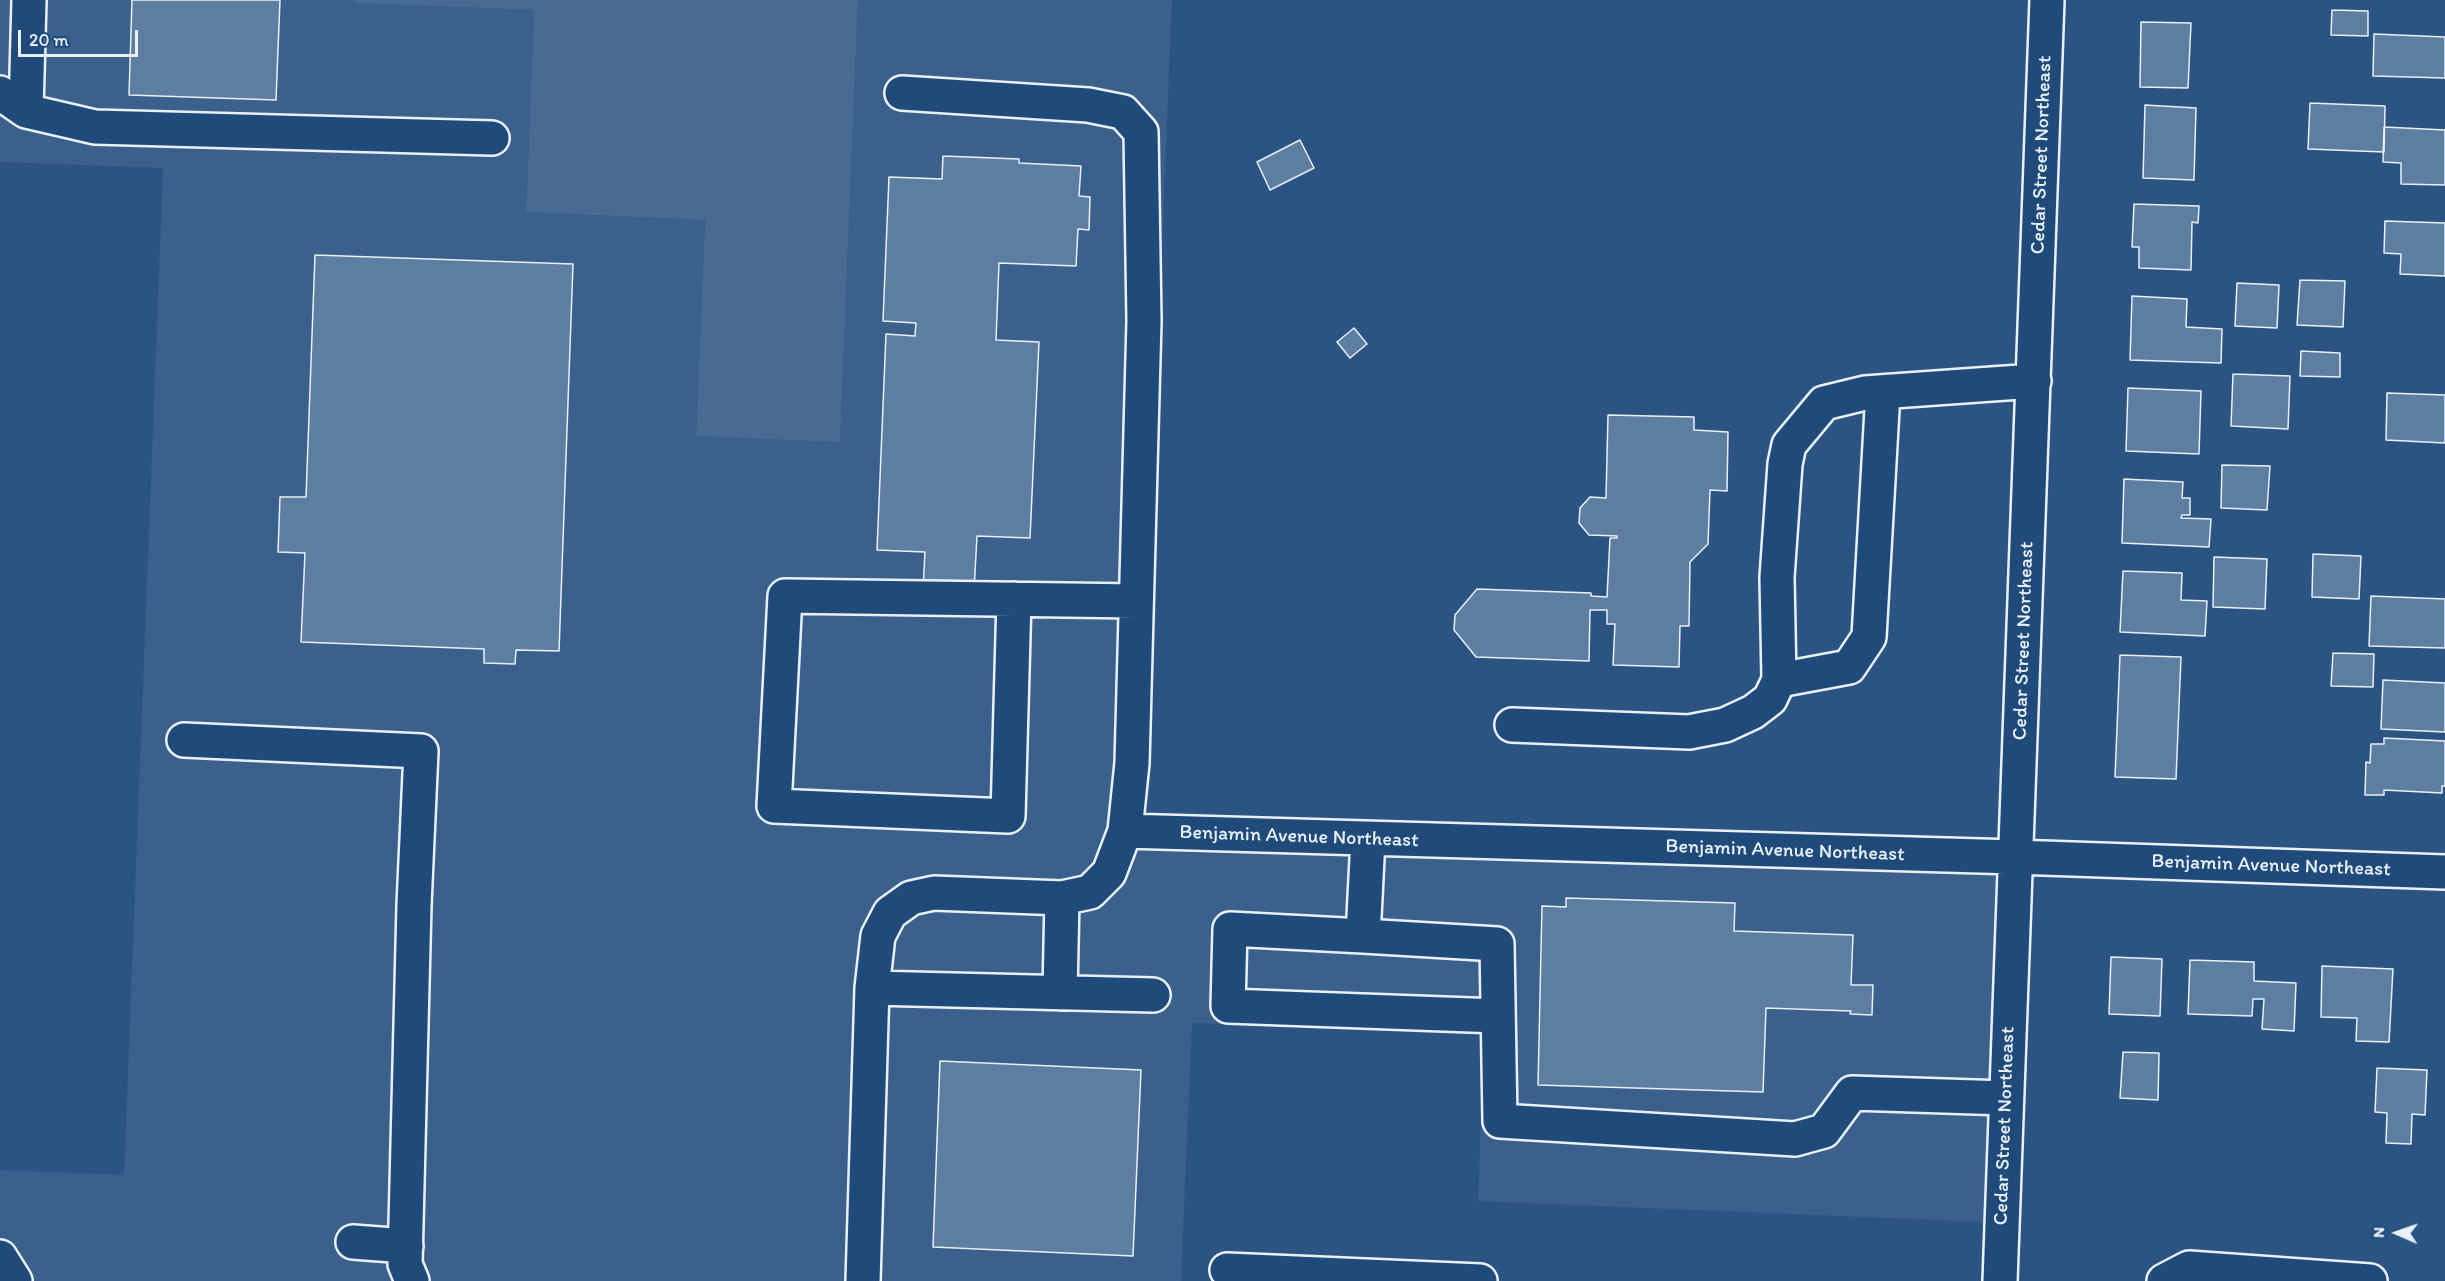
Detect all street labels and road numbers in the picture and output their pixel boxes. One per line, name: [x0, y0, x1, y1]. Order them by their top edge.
street label: Cedar Street Northeast: [2027, 55, 2057, 255]
street label: Cedar Street Northeast: [2009, 541, 2039, 741]
street label: Benjamin Avenue Northeast: [1179, 821, 1419, 853]
street label: Benjamin Avenue Northeast: [1665, 835, 1905, 867]
street label: Benjamin Avenue Northeast: [2151, 850, 2391, 882]
street label: Cedar Street Northeast: [1990, 1026, 2020, 1226]

